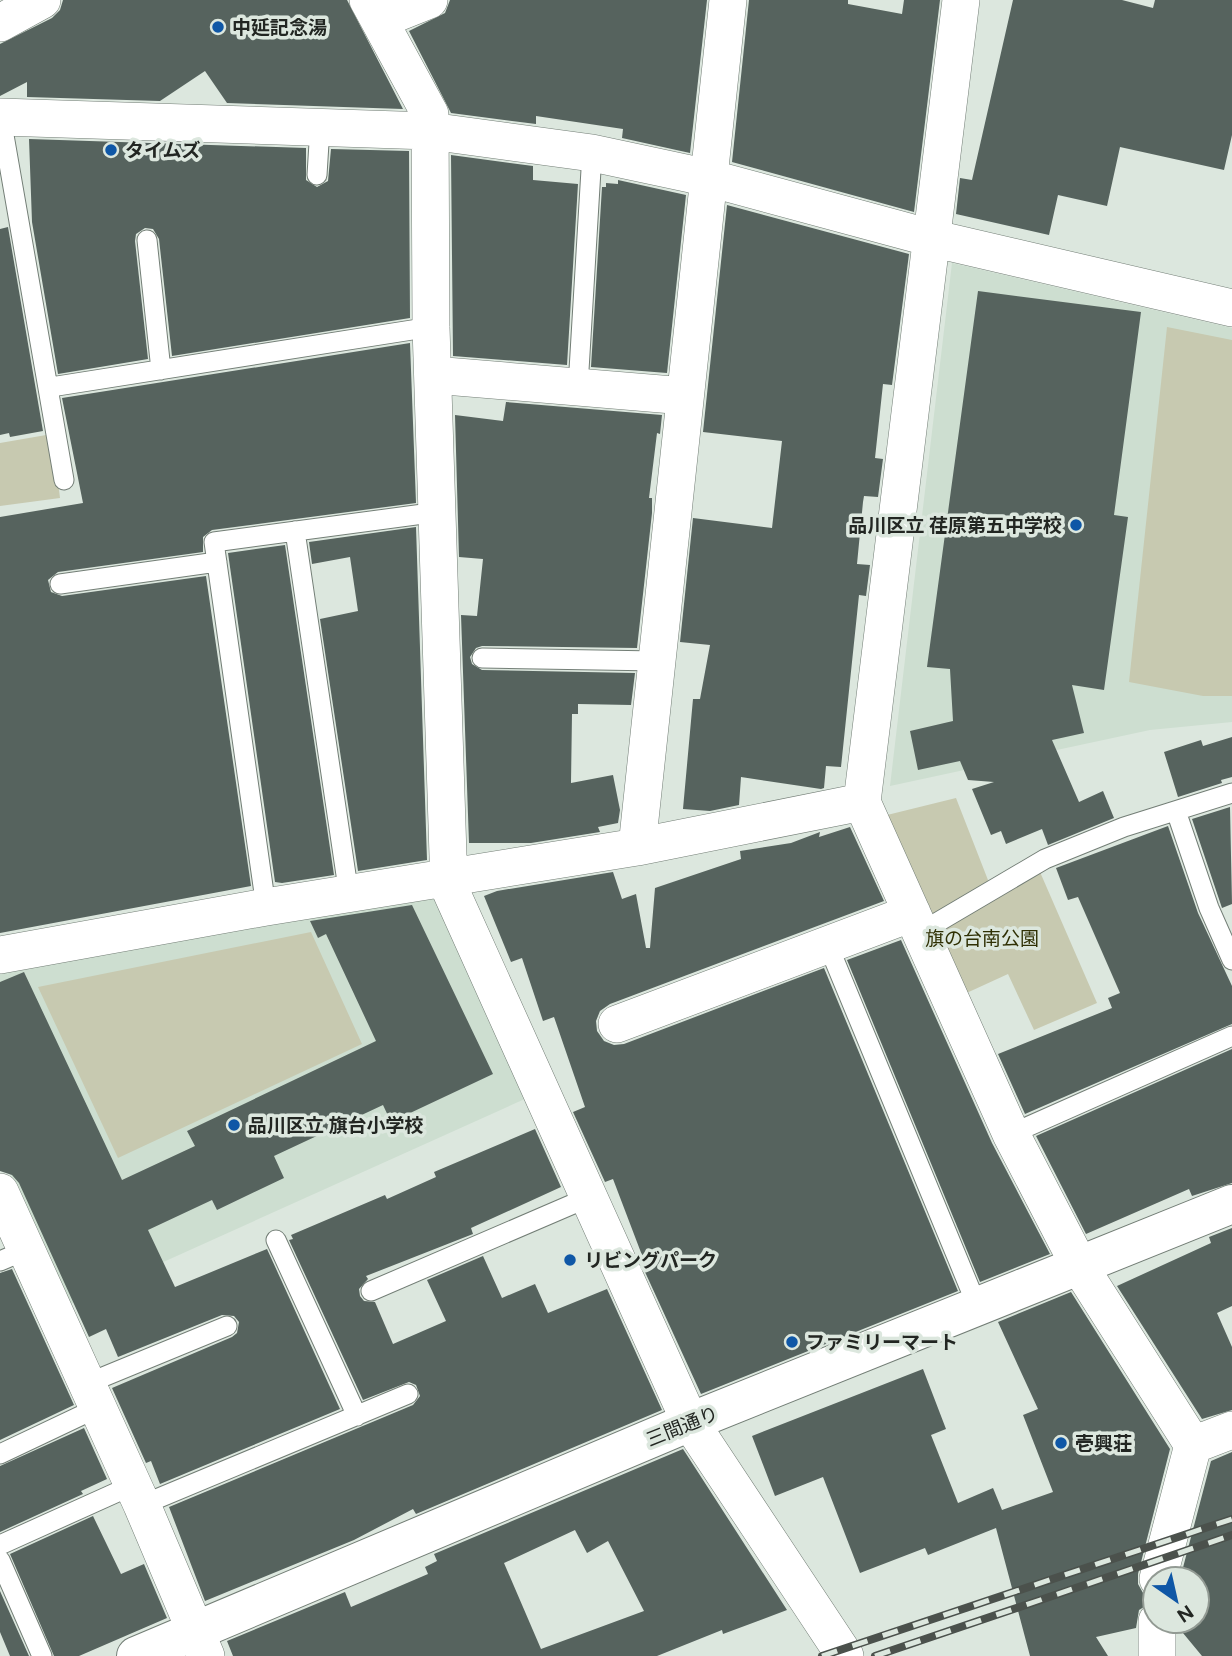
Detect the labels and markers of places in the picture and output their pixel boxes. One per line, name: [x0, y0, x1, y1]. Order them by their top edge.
place label: 中延記念湯: [232, 16, 327, 39]
marker: 中延記念湯: [210, 19, 226, 35]
place label: タイムズ: [125, 139, 201, 162]
marker: タイムズ: [103, 142, 119, 158]
place label: 品川区立 荏原第五中学校: [848, 514, 1062, 537]
marker: 品川区立 荏原第五中学校: [1068, 517, 1084, 533]
place label: 品川区立 旗台小学校: [248, 1114, 424, 1137]
marker: 品川区立 旗台小学校: [226, 1117, 242, 1133]
place label: リビングパーク: [584, 1249, 717, 1272]
marker: リビングパーク: [562, 1252, 578, 1268]
place label: ファミリーマート: [806, 1331, 958, 1354]
marker: ファミリーマート: [784, 1334, 800, 1350]
place label: 壱興荘: [1075, 1432, 1132, 1455]
marker: 壱興荘: [1053, 1435, 1069, 1451]

